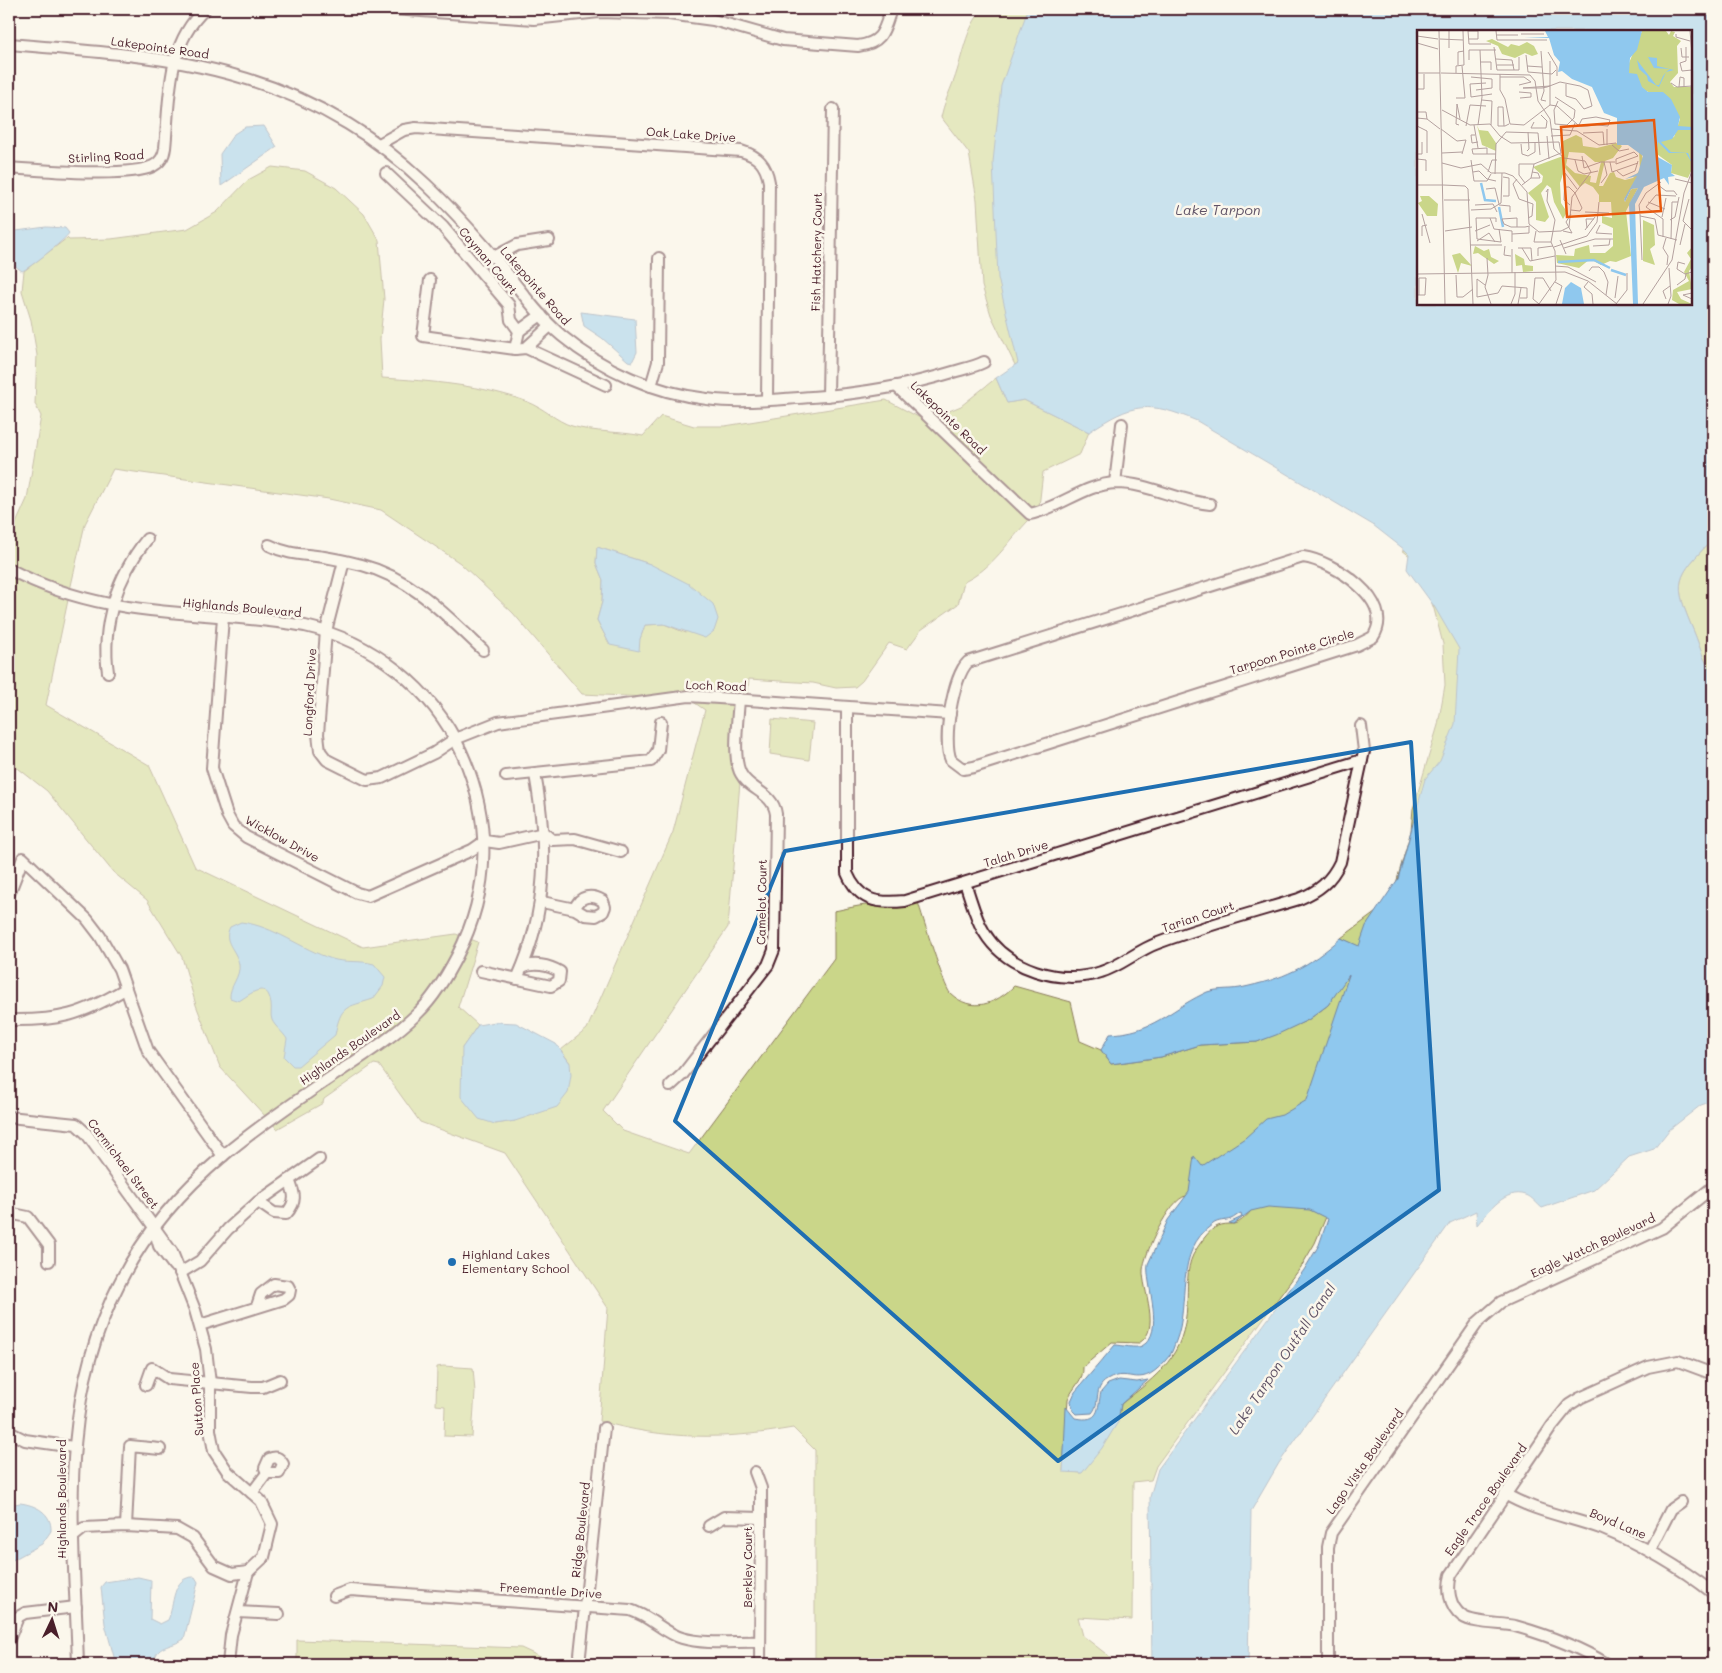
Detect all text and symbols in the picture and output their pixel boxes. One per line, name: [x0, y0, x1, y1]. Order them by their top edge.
inset map: [1417, 30, 1692, 305]
street label: Lakepointe Road: [110, 32, 211, 62]
street label: Oak Lake Drive: [645, 123, 737, 145]
street label: Stirling Road: [68, 146, 145, 166]
street label: Fish Hatchery Court: [807, 192, 825, 312]
water label: Lake Tarpon: [1176, 200, 1261, 219]
street label: Cayman Court: [456, 223, 522, 297]
street label: Lakepointe Road: [497, 243, 574, 328]
street label: Lakepointe Road: [908, 377, 990, 458]
street label: Highlands Boulevard: [182, 594, 303, 620]
street label: Tarpoon Pointe Circle: [1228, 624, 1356, 678]
street label: Longford Drive: [299, 648, 319, 736]
street label: Loch Road: [685, 676, 747, 694]
street label: Wicklow Drive: [242, 811, 323, 865]
street label: Talah Drive: [981, 836, 1050, 870]
street label: Camelot Court: [752, 859, 770, 945]
street label: Tarian Court: [1159, 897, 1236, 935]
street label: Highlands Boulevard: [296, 1006, 403, 1088]
street label: Carmichael Street: [85, 1115, 163, 1212]
street label: Eagle Watch Boulevard: [1528, 1209, 1658, 1281]
place label: Highland Lakes Elementary School: [462, 1246, 570, 1276]
marker: Highland Lakes Elementary School: [446, 1256, 458, 1268]
water label: Lake Tarpon Outfall Canal: [1224, 1279, 1340, 1438]
street label: Sutton Place: [185, 1362, 207, 1436]
street label: Lago Vista Boulevard: [1322, 1406, 1407, 1517]
street label: Highlands Boulevard: [53, 1439, 69, 1559]
street label: Eagle Trace Boulevard: [1440, 1440, 1530, 1559]
street label: Ridge Boulevard: [567, 1481, 593, 1579]
street label: Boyd Lane: [1588, 1504, 1649, 1542]
street label: Berkley Court: [739, 1526, 755, 1608]
street label: Freemantle Drive: [499, 1578, 603, 1602]
north arrow: [28, 1596, 78, 1646]
text: N: [47, 1597, 59, 1616]

